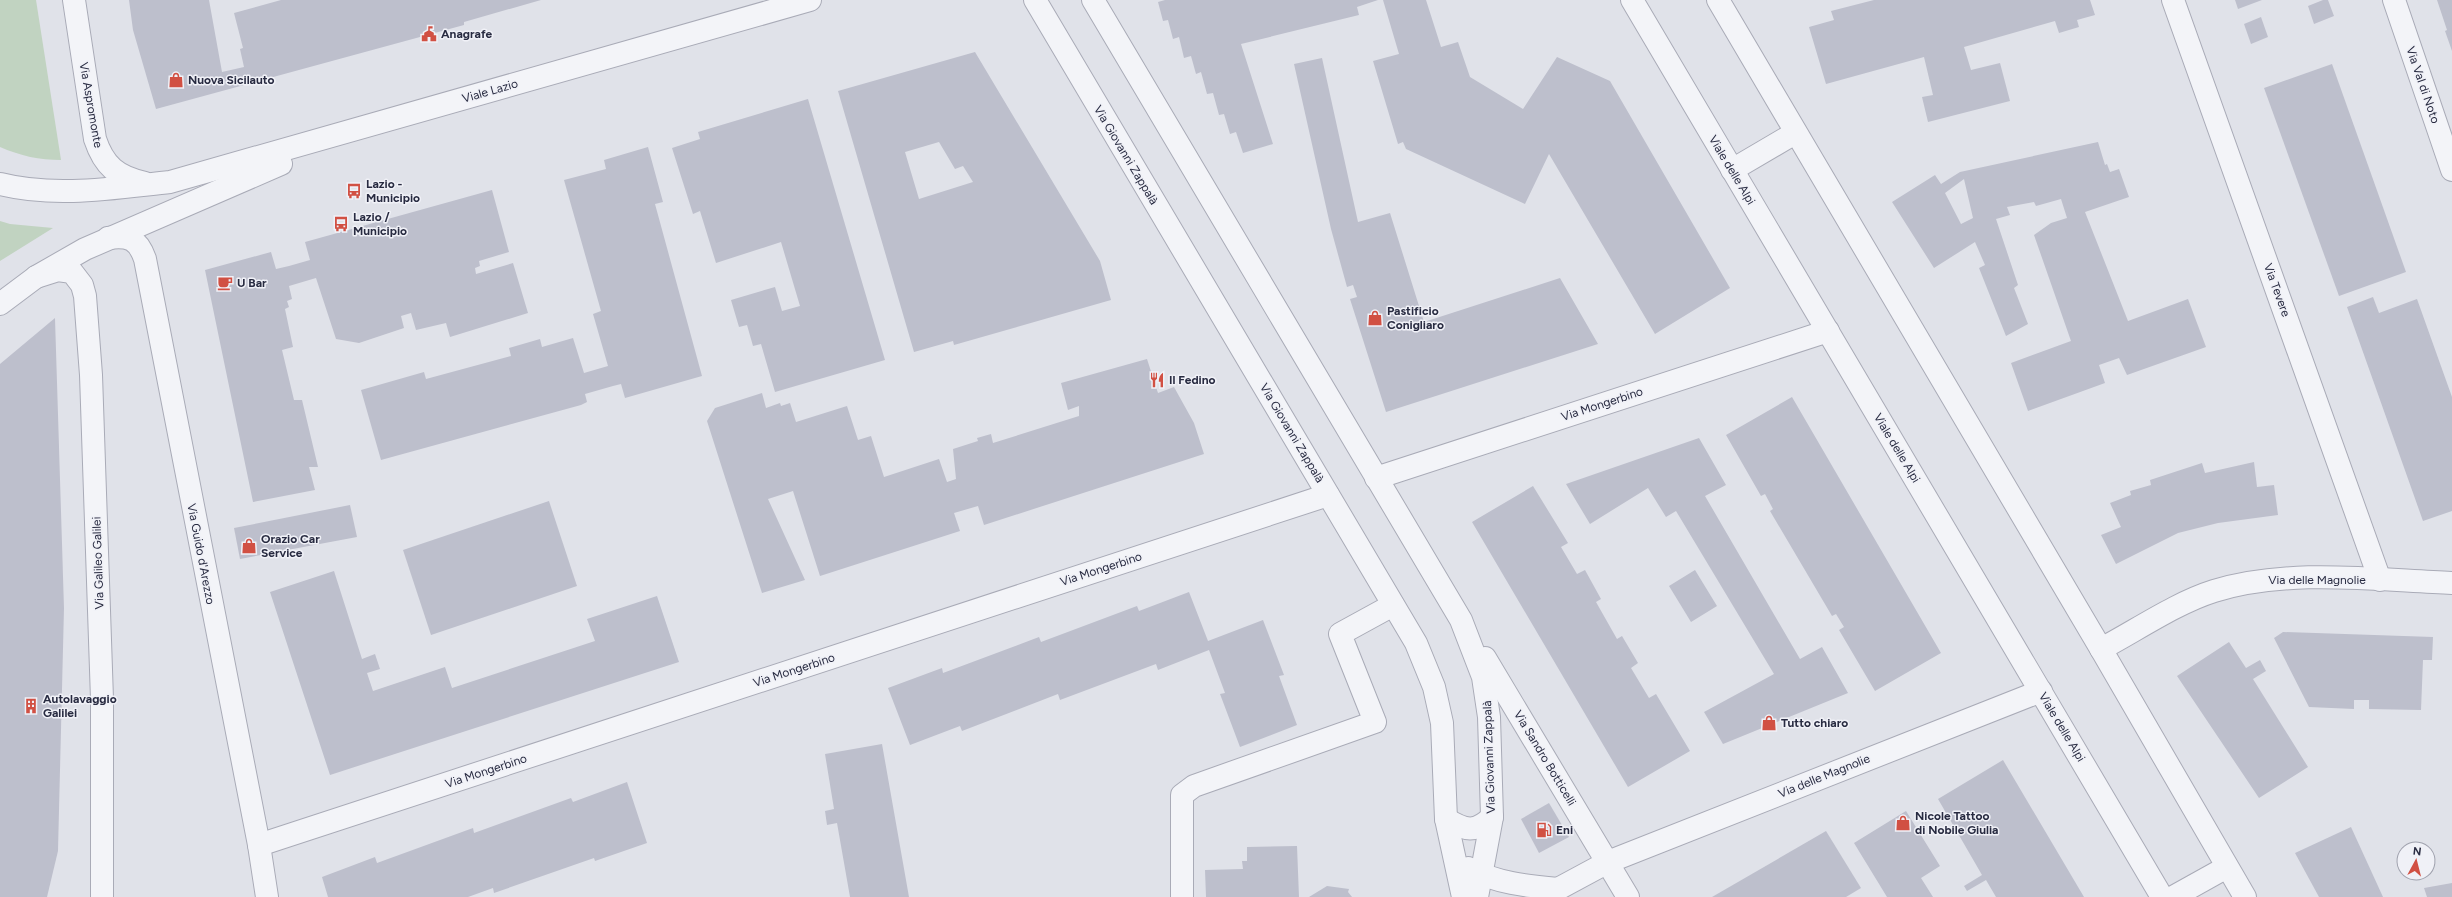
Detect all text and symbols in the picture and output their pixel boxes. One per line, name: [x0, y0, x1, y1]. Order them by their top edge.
public building icon: Anagrafe: [420, 25, 438, 43]
place label: Anagrafe: [441, 27, 493, 41]
street label: Via Val di Noto: [2403, 45, 2443, 125]
street label: Via Aspromonte: [77, 61, 106, 149]
shop icon: Nuova Sicilauto: [167, 71, 185, 89]
place label: Nuova Sicilauto: [188, 73, 275, 87]
street label: Viale Lazio: [460, 76, 520, 106]
street label: Via Giovanni Zappalà: [1091, 103, 1161, 207]
street label: Viale delle Alpi: [1706, 133, 1758, 207]
place label: Lazio - Municipio: [366, 177, 420, 205]
bus stop icon: Lazio - Municipio: [345, 182, 363, 200]
place label: Lazio / Municipio: [353, 210, 407, 238]
bus stop icon: Lazio / Municipio: [332, 215, 350, 233]
street label: Via Tevere: [2261, 261, 2293, 319]
cafe icon: U Bar: [216, 274, 234, 292]
place label: U Bar: [237, 276, 267, 290]
place label: Pastificio Conigliaro: [1387, 304, 1444, 332]
shop icon: Pastificio Conigliaro: [1366, 309, 1384, 327]
restaurant icon: Il Fedino: [1148, 371, 1166, 389]
place label: Il Fedino: [1169, 373, 1216, 387]
street label: Via Giovanni Zappalà: [1257, 381, 1327, 485]
street label: Via Mongerbino: [1559, 384, 1645, 424]
street label: Viale delle Alpi: [1871, 411, 1923, 485]
street label: Via Guido d'Arezzo: [184, 502, 218, 606]
street label: Via Galileo Galilei: [89, 516, 107, 610]
place label: Orazio Car Service: [261, 532, 320, 560]
shop icon: Orazio Car Service: [240, 537, 258, 555]
street label: Via Mongerbino: [1058, 549, 1144, 589]
street label: Via delle Magnolie: [2268, 573, 2366, 587]
street label: Via Mongerbino: [751, 650, 837, 690]
street label: Viale delle Alpi: [2036, 690, 2088, 764]
place label: Autolavaggio Galilei: [43, 692, 117, 720]
building icon: Autolavaggio Galilei: [22, 697, 40, 715]
street label: Via Giovanni Zappalà: [1480, 700, 1498, 814]
street label: Via Sandro Botticelli: [1511, 708, 1579, 808]
shop icon: Tutto chiaro: [1760, 714, 1778, 732]
place label: Tutto chiaro: [1781, 716, 1848, 730]
street label: Via Mongerbino: [443, 751, 529, 791]
street label: Via delle Magnolie: [1776, 751, 1872, 801]
place label: Nicole Tattoo di Nobile Giulia: [1915, 809, 1999, 837]
shop icon: Nicole Tattoo di Nobile Giulia: [1894, 814, 1912, 832]
fuel station icon: Eni: [1535, 821, 1553, 839]
place label: Eni: [1556, 823, 1573, 837]
north arrow: [2396, 841, 2436, 881]
text: N: [2412, 845, 2422, 859]

